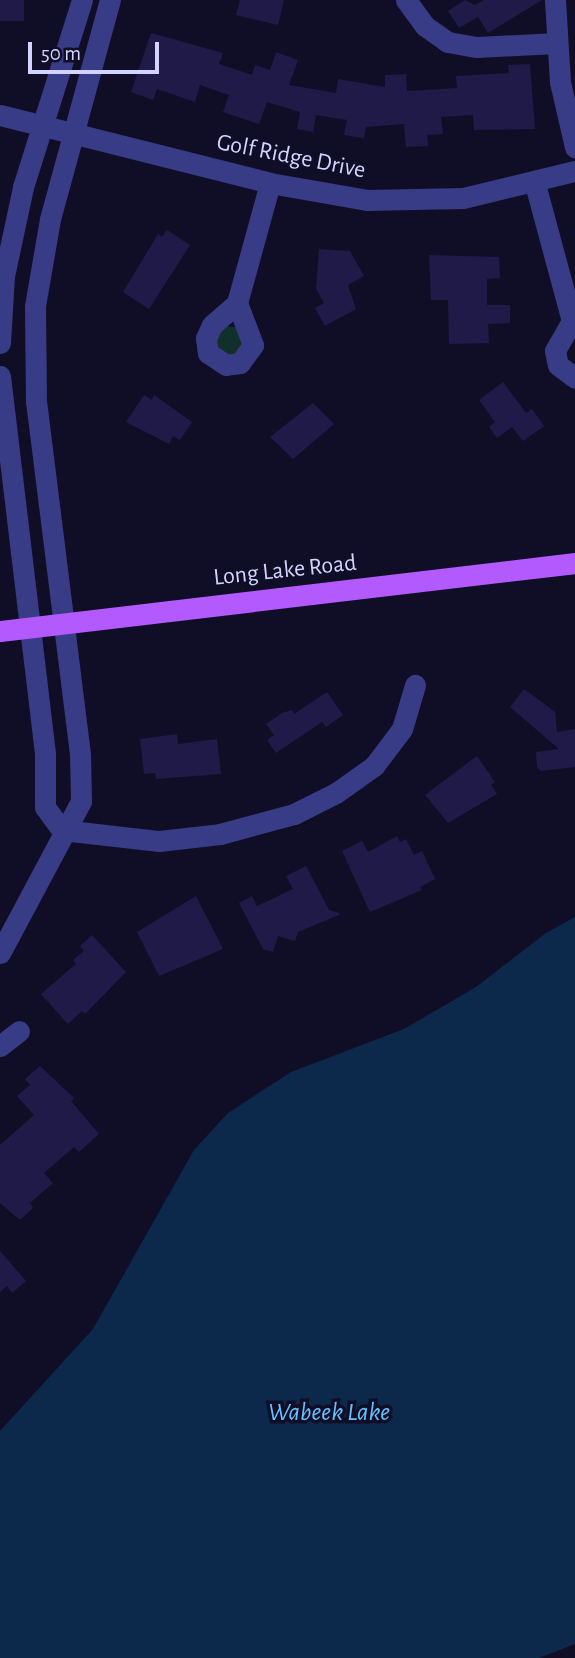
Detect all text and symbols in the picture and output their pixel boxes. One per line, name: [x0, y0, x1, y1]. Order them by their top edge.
scale bar: [32, 28, 163, 72]
text: 50 m: [41, 43, 81, 64]
street label: Golf Ridge Drive: [214, 128, 368, 186]
street label: Long Lake Road: [212, 549, 358, 593]
water label: Wabeek Lake: [268, 1397, 390, 1429]

